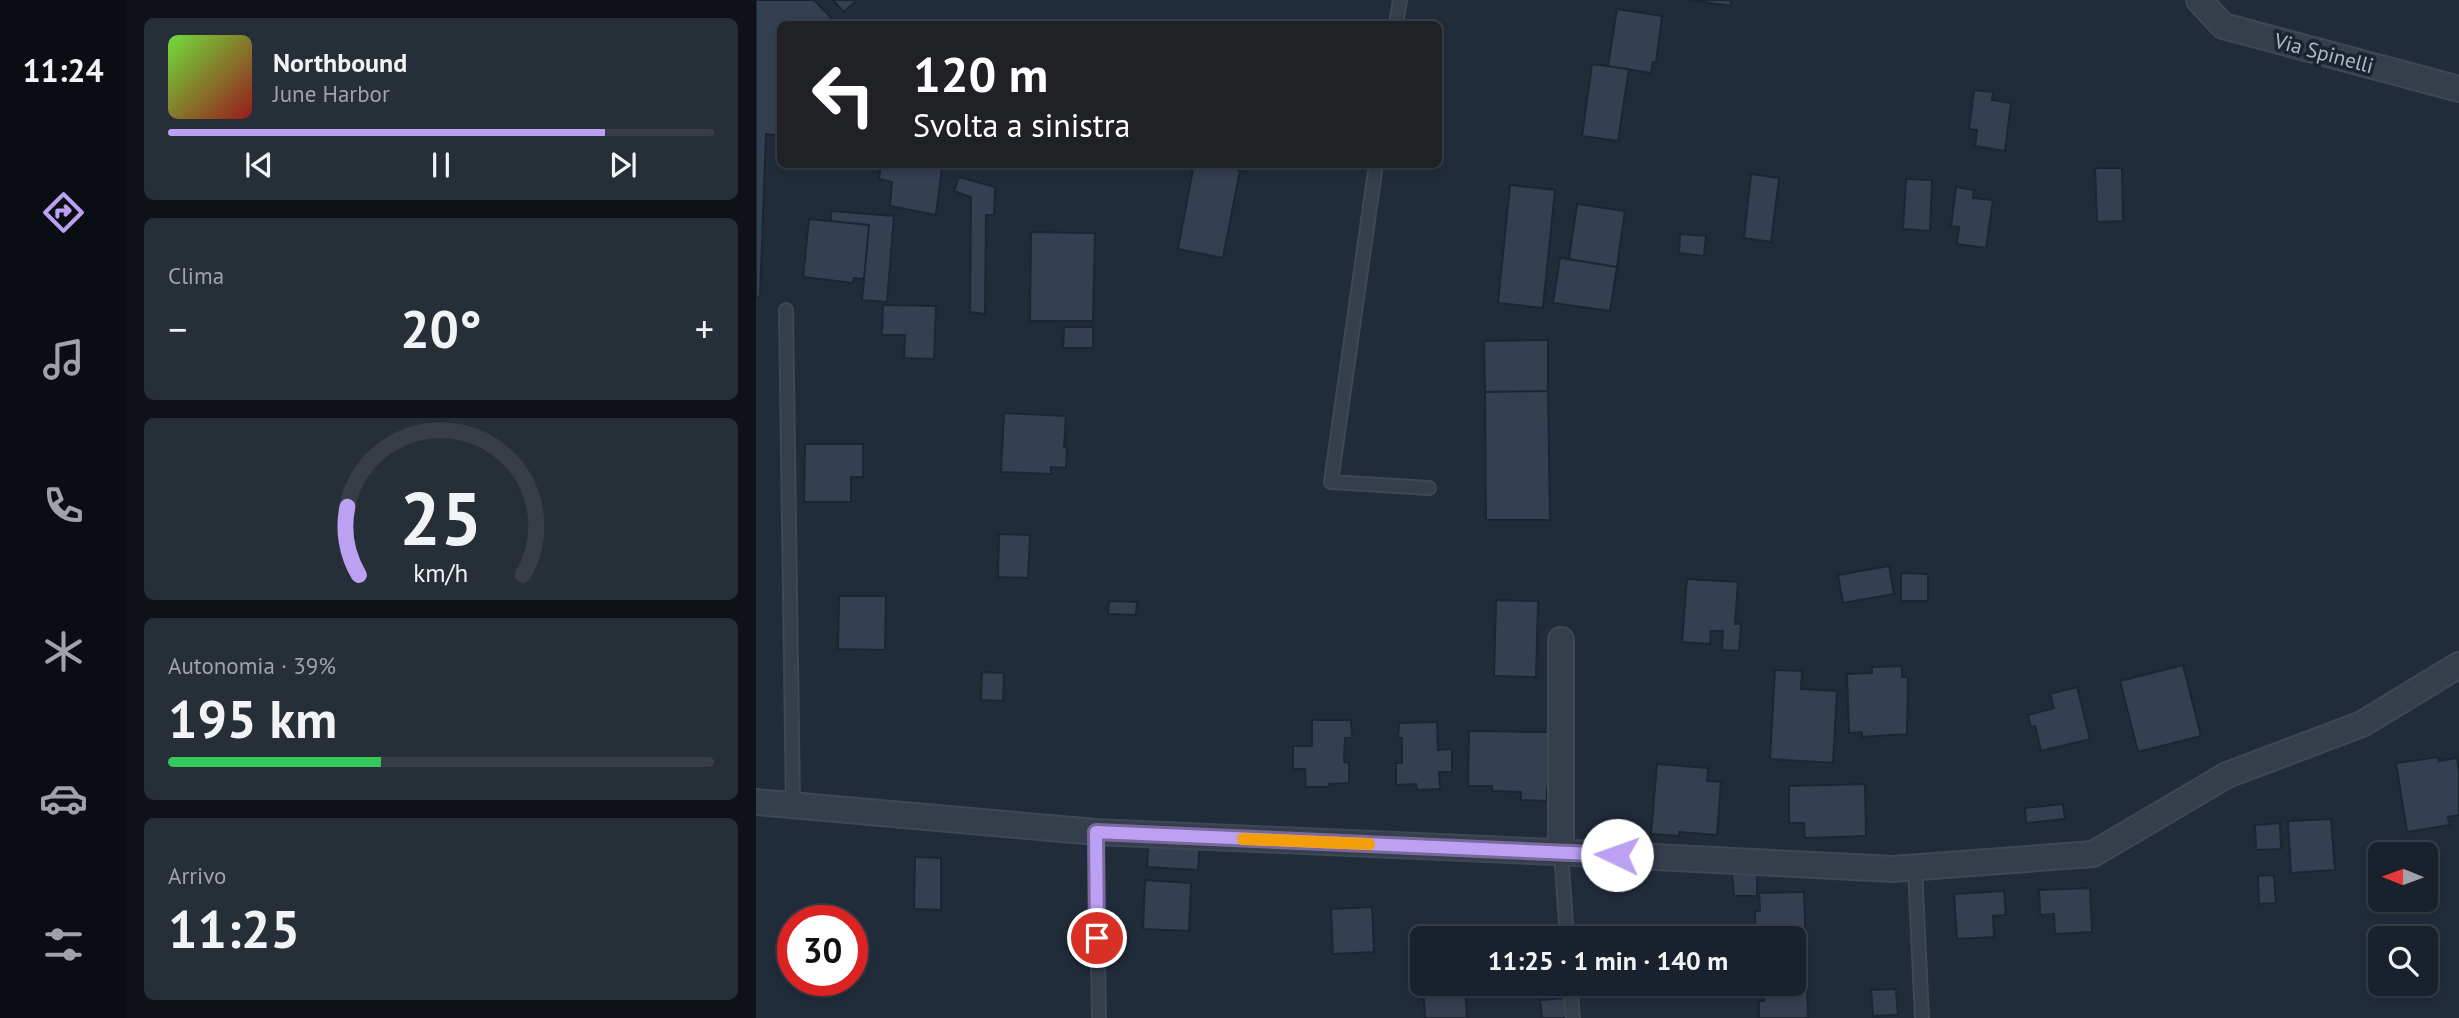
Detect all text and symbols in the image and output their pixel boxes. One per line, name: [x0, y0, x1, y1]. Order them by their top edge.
street label: Via Spinelli: [2270, 27, 2377, 79]
text: 120 m: [913, 42, 1048, 106]
text: Northbound: [273, 46, 407, 79]
text: 11:24: [22, 49, 104, 91]
icon: left: [798, 49, 889, 140]
text: June Harbor: [273, 79, 390, 108]
text: Svolta a sinistra: [913, 104, 1130, 146]
icon: previous: [240, 146, 278, 184]
icon: pause: [422, 146, 460, 184]
icon: next: [604, 146, 642, 184]
icon: directions: [39, 188, 88, 237]
text: Clima: [168, 261, 224, 290]
text: 20°: [400, 295, 482, 362]
text: −: [168, 304, 187, 353]
text: +: [695, 304, 714, 353]
icon: music: [39, 335, 88, 384]
text: 25: [400, 471, 482, 565]
icon: phone: [39, 481, 88, 530]
text: km/h: [414, 557, 468, 589]
icon: climate: [39, 627, 88, 676]
text: Autonomia · 39%: [168, 651, 336, 680]
text: 195 km: [168, 685, 337, 752]
icon: car: [39, 774, 88, 823]
position arrow: [1580, 818, 1654, 892]
north arrow: [2368, 842, 2438, 912]
map controls: [2368, 842, 2438, 996]
text: Arrivo: [168, 861, 226, 890]
text: 11:25: [168, 895, 300, 962]
speed limit sign: 30: [777, 905, 868, 996]
pin: [1067, 908, 1127, 968]
icon: arrive: [1078, 919, 1116, 957]
icon: filters: [39, 920, 88, 969]
button: search: [2368, 926, 2438, 996]
text: 11:25 · 1 min · 140 m: [1488, 944, 1728, 977]

